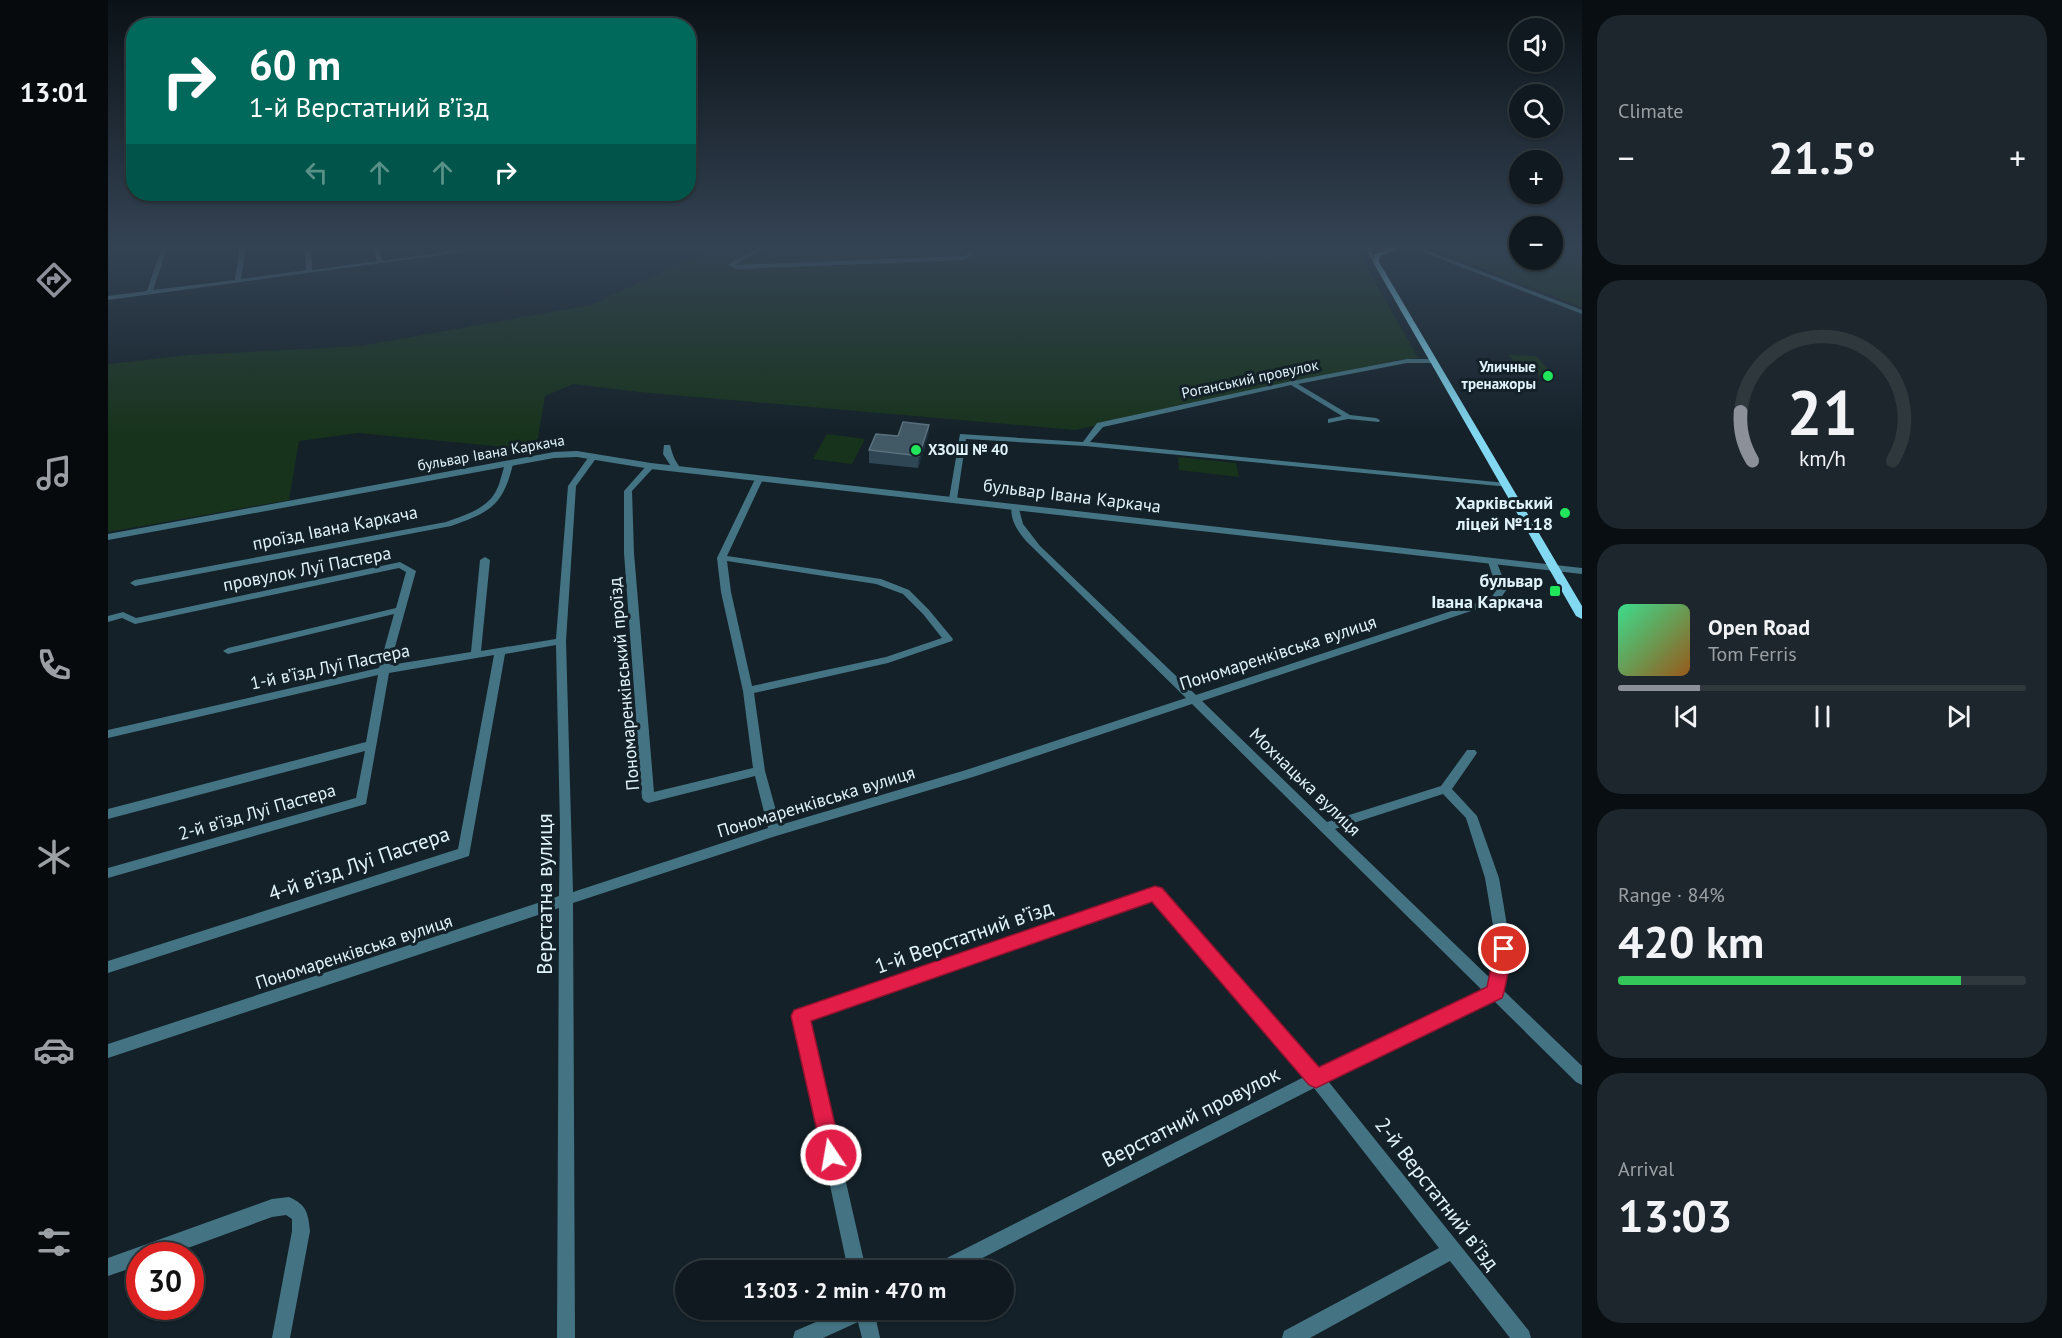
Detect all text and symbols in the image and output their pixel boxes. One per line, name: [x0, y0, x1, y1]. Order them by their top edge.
map controls: [1509, 18, 1563, 270]
button: sound: [1509, 18, 1563, 72]
text: 60 m: [249, 37, 341, 92]
icon: right: [150, 42, 228, 120]
text: 13:01: [20, 75, 88, 109]
button: search: [1509, 84, 1563, 138]
text: 1-й Верстатний в’їзд: [249, 90, 489, 124]
text: Climate: [1618, 98, 1684, 124]
text: 21.5°: [1768, 128, 1876, 186]
text: −: [1618, 136, 1635, 179]
text: +: [2009, 136, 2026, 179]
button: +: [1509, 150, 1563, 204]
icon: left: [300, 156, 333, 189]
icon: ahead: [363, 156, 396, 189]
icon: ahead: [426, 156, 459, 189]
icon: right: [489, 156, 522, 189]
button: −: [1509, 216, 1563, 270]
icon: directions: [33, 259, 75, 301]
street label: Роганський провулок: [1180, 355, 1321, 402]
place label: Уличные тренажоры: [1462, 357, 1536, 393]
marker: Уличные тренажоры: [1541, 369, 1555, 383]
text: 21: [1787, 372, 1857, 453]
street label: бульвар Івана Каркача: [416, 430, 566, 475]
place label: ХЗОШ № 40: [928, 440, 1008, 459]
marker: ХЗОШ № 40: [909, 443, 923, 457]
text: km/h: [1798, 445, 1845, 473]
icon: music: [33, 452, 75, 494]
street label: бульвар Івана Каркача: [982, 473, 1162, 518]
place label: Харківський ліцей №118: [1455, 491, 1553, 535]
street label: проїзд Івана Каркача: [250, 500, 420, 555]
marker: Харківський ліцей №118: [1558, 506, 1572, 520]
street label: провулок Луї Пастера: [221, 541, 393, 596]
place label: бульвар Івана Каркача: [1431, 569, 1543, 613]
street label: Пономаренківський проїзд: [603, 576, 644, 791]
marker: бульвар Івана Каркача: [1548, 584, 1562, 598]
street label: Пономаренківська вулиця: [1176, 610, 1379, 695]
text: Open Road: [1708, 613, 1810, 641]
street label: 1-й в’їзд Луї Пастера: [248, 638, 412, 695]
text: Tom Ferris: [1708, 641, 1797, 667]
icon: phone: [33, 644, 75, 686]
icon: previous: [1670, 700, 1703, 733]
icon: pause: [1806, 700, 1839, 733]
icon: next: [1942, 700, 1975, 733]
street label: Мохнацька вулиця: [1245, 723, 1366, 841]
street label: Пономаренківська вулиця: [714, 760, 918, 843]
street label: 2-й в’їзд Луї Пастера: [175, 778, 338, 845]
street label: Верстатна вулиця: [531, 813, 558, 975]
street label: 4-й в’їзд Луї Пастера: [265, 820, 453, 907]
icon: climate: [33, 836, 75, 878]
text: Range · 84%: [1618, 882, 1725, 908]
street label: 1-й Верстатний в’їзд: [871, 893, 1056, 980]
street label: Пономаренківська вулиця: [252, 909, 455, 994]
text: 420 km: [1618, 912, 1764, 970]
pin: [1478, 923, 1529, 974]
icon: arrive: [1487, 932, 1520, 965]
icon: car: [33, 1029, 75, 1071]
street label: Верстатний провулок: [1097, 1060, 1284, 1173]
street label: 2-й Верстатний в’їзд: [1369, 1112, 1505, 1276]
position arrow: [799, 1123, 863, 1187]
text: Arrival: [1618, 1156, 1674, 1182]
text: 13:03: [1618, 1186, 1732, 1244]
icon: filters: [33, 1221, 75, 1263]
speed limit sign: 30: [126, 1242, 204, 1320]
text: 13:03 · 2 min · 470 m: [743, 1276, 946, 1304]

